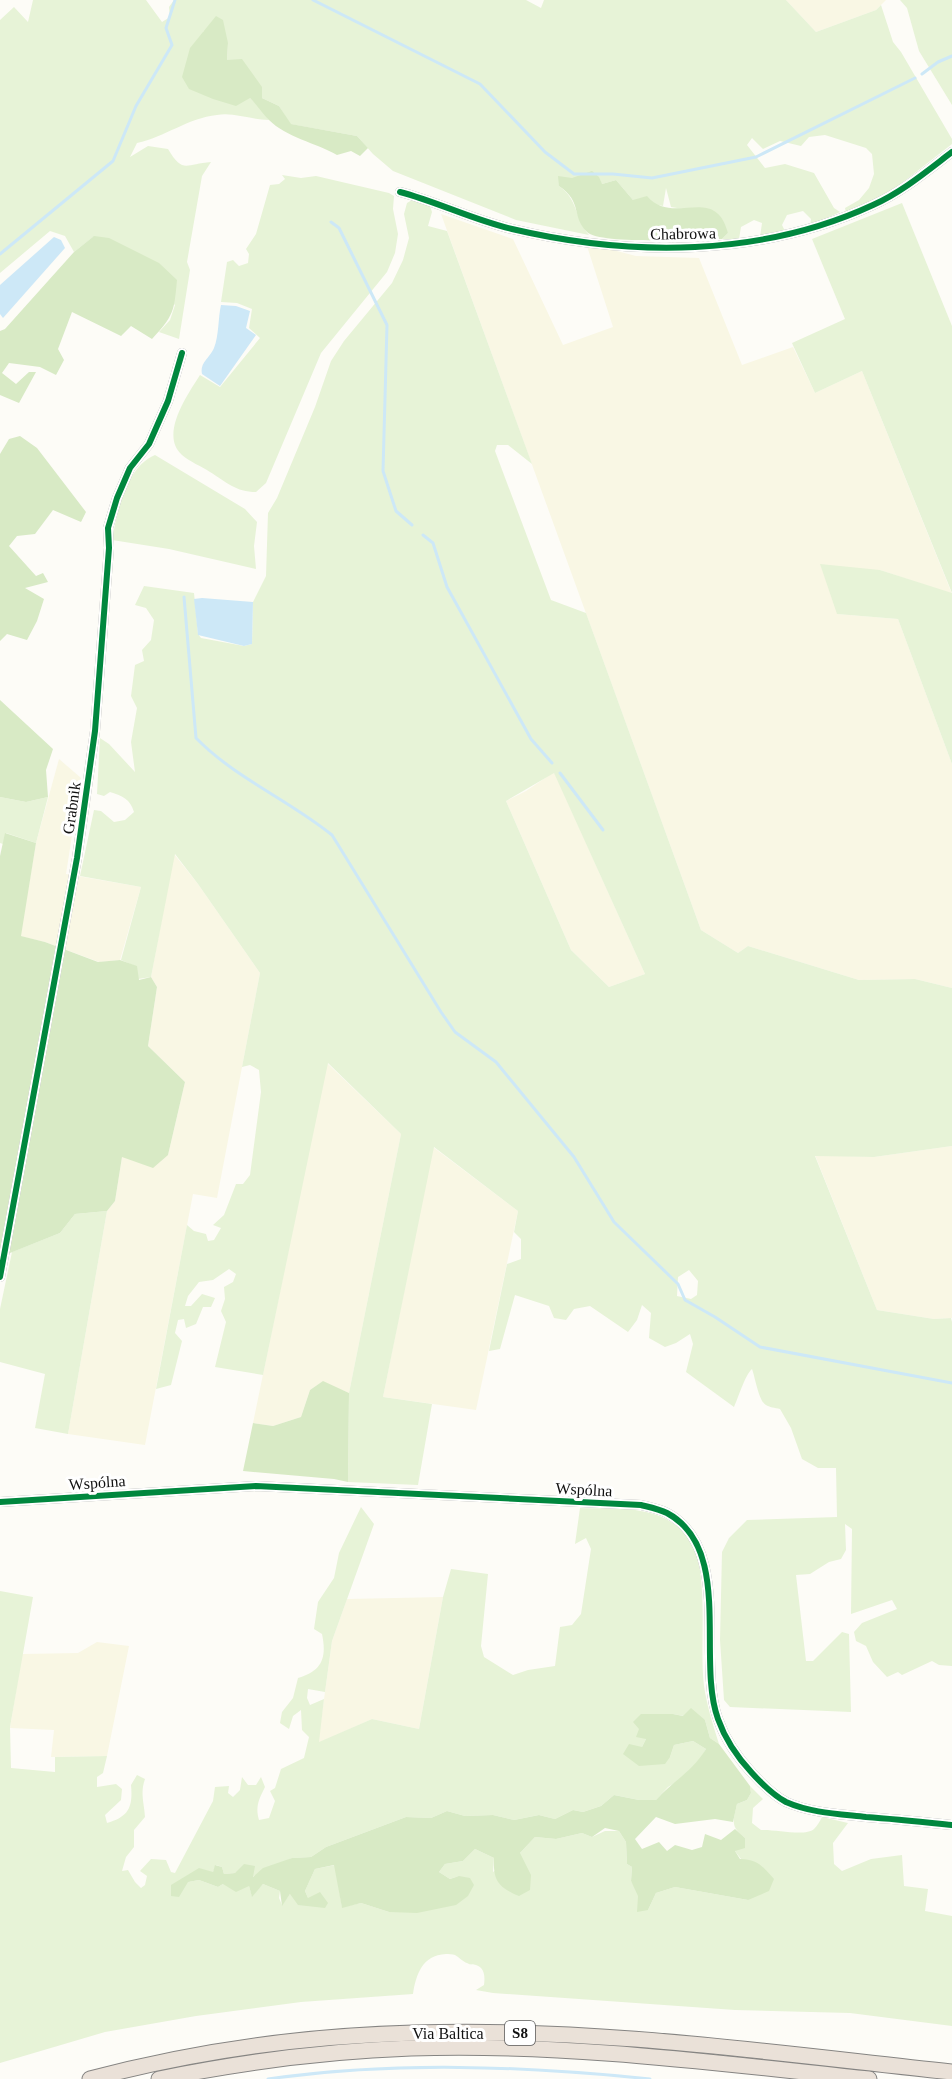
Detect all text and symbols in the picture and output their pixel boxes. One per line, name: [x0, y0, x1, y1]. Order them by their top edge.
street label: Chabrowa: [650, 224, 716, 243]
street label: Grabnik: [59, 781, 84, 835]
street label: Wspólna: [68, 1472, 126, 1494]
street label: Wspólna: [555, 1480, 613, 1500]
road number: S8: [505, 2021, 535, 2045]
street label: Via Baltica: [412, 2025, 484, 2042]

